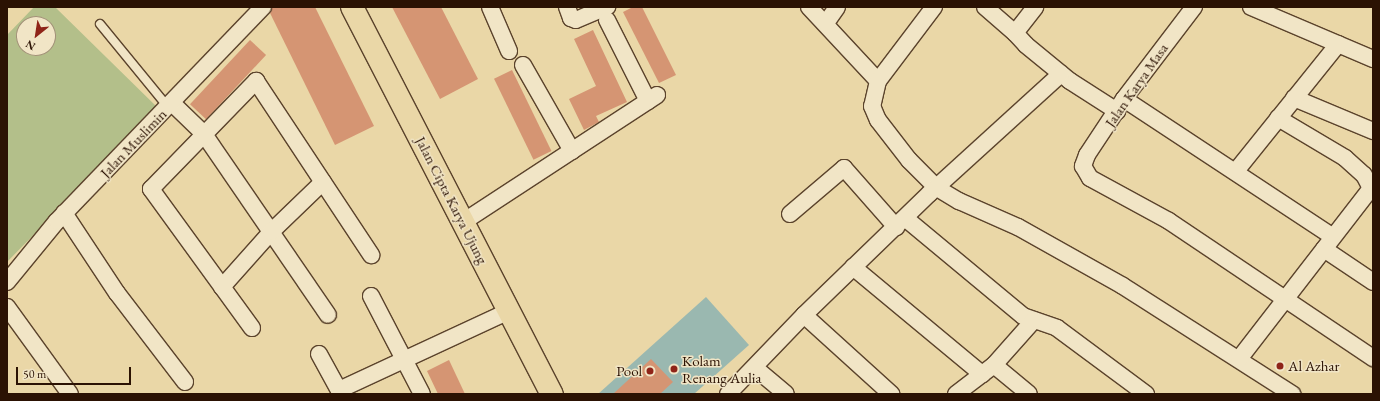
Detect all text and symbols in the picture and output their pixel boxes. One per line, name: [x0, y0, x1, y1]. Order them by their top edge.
north arrow: [16, 16, 56, 56]
text: N: [23, 37, 38, 54]
street label: Jalan Karya Masa: [1100, 40, 1172, 130]
street label: Jalan Muslimin: [96, 105, 170, 181]
street label: Jalan Cipta Karya Ujung: [412, 133, 492, 267]
place label: Kolam Renang Aulia: [682, 351, 761, 386]
place label: Al Azhar: [1288, 357, 1339, 375]
scale bar: [18, 359, 133, 385]
marker: Al Azhar: [1275, 361, 1285, 371]
place label: Pool: [616, 362, 642, 380]
marker: Kolam Renang Aulia: [669, 364, 679, 374]
text: 50 m: [23, 366, 46, 382]
marker: Pool: [645, 366, 655, 376]

